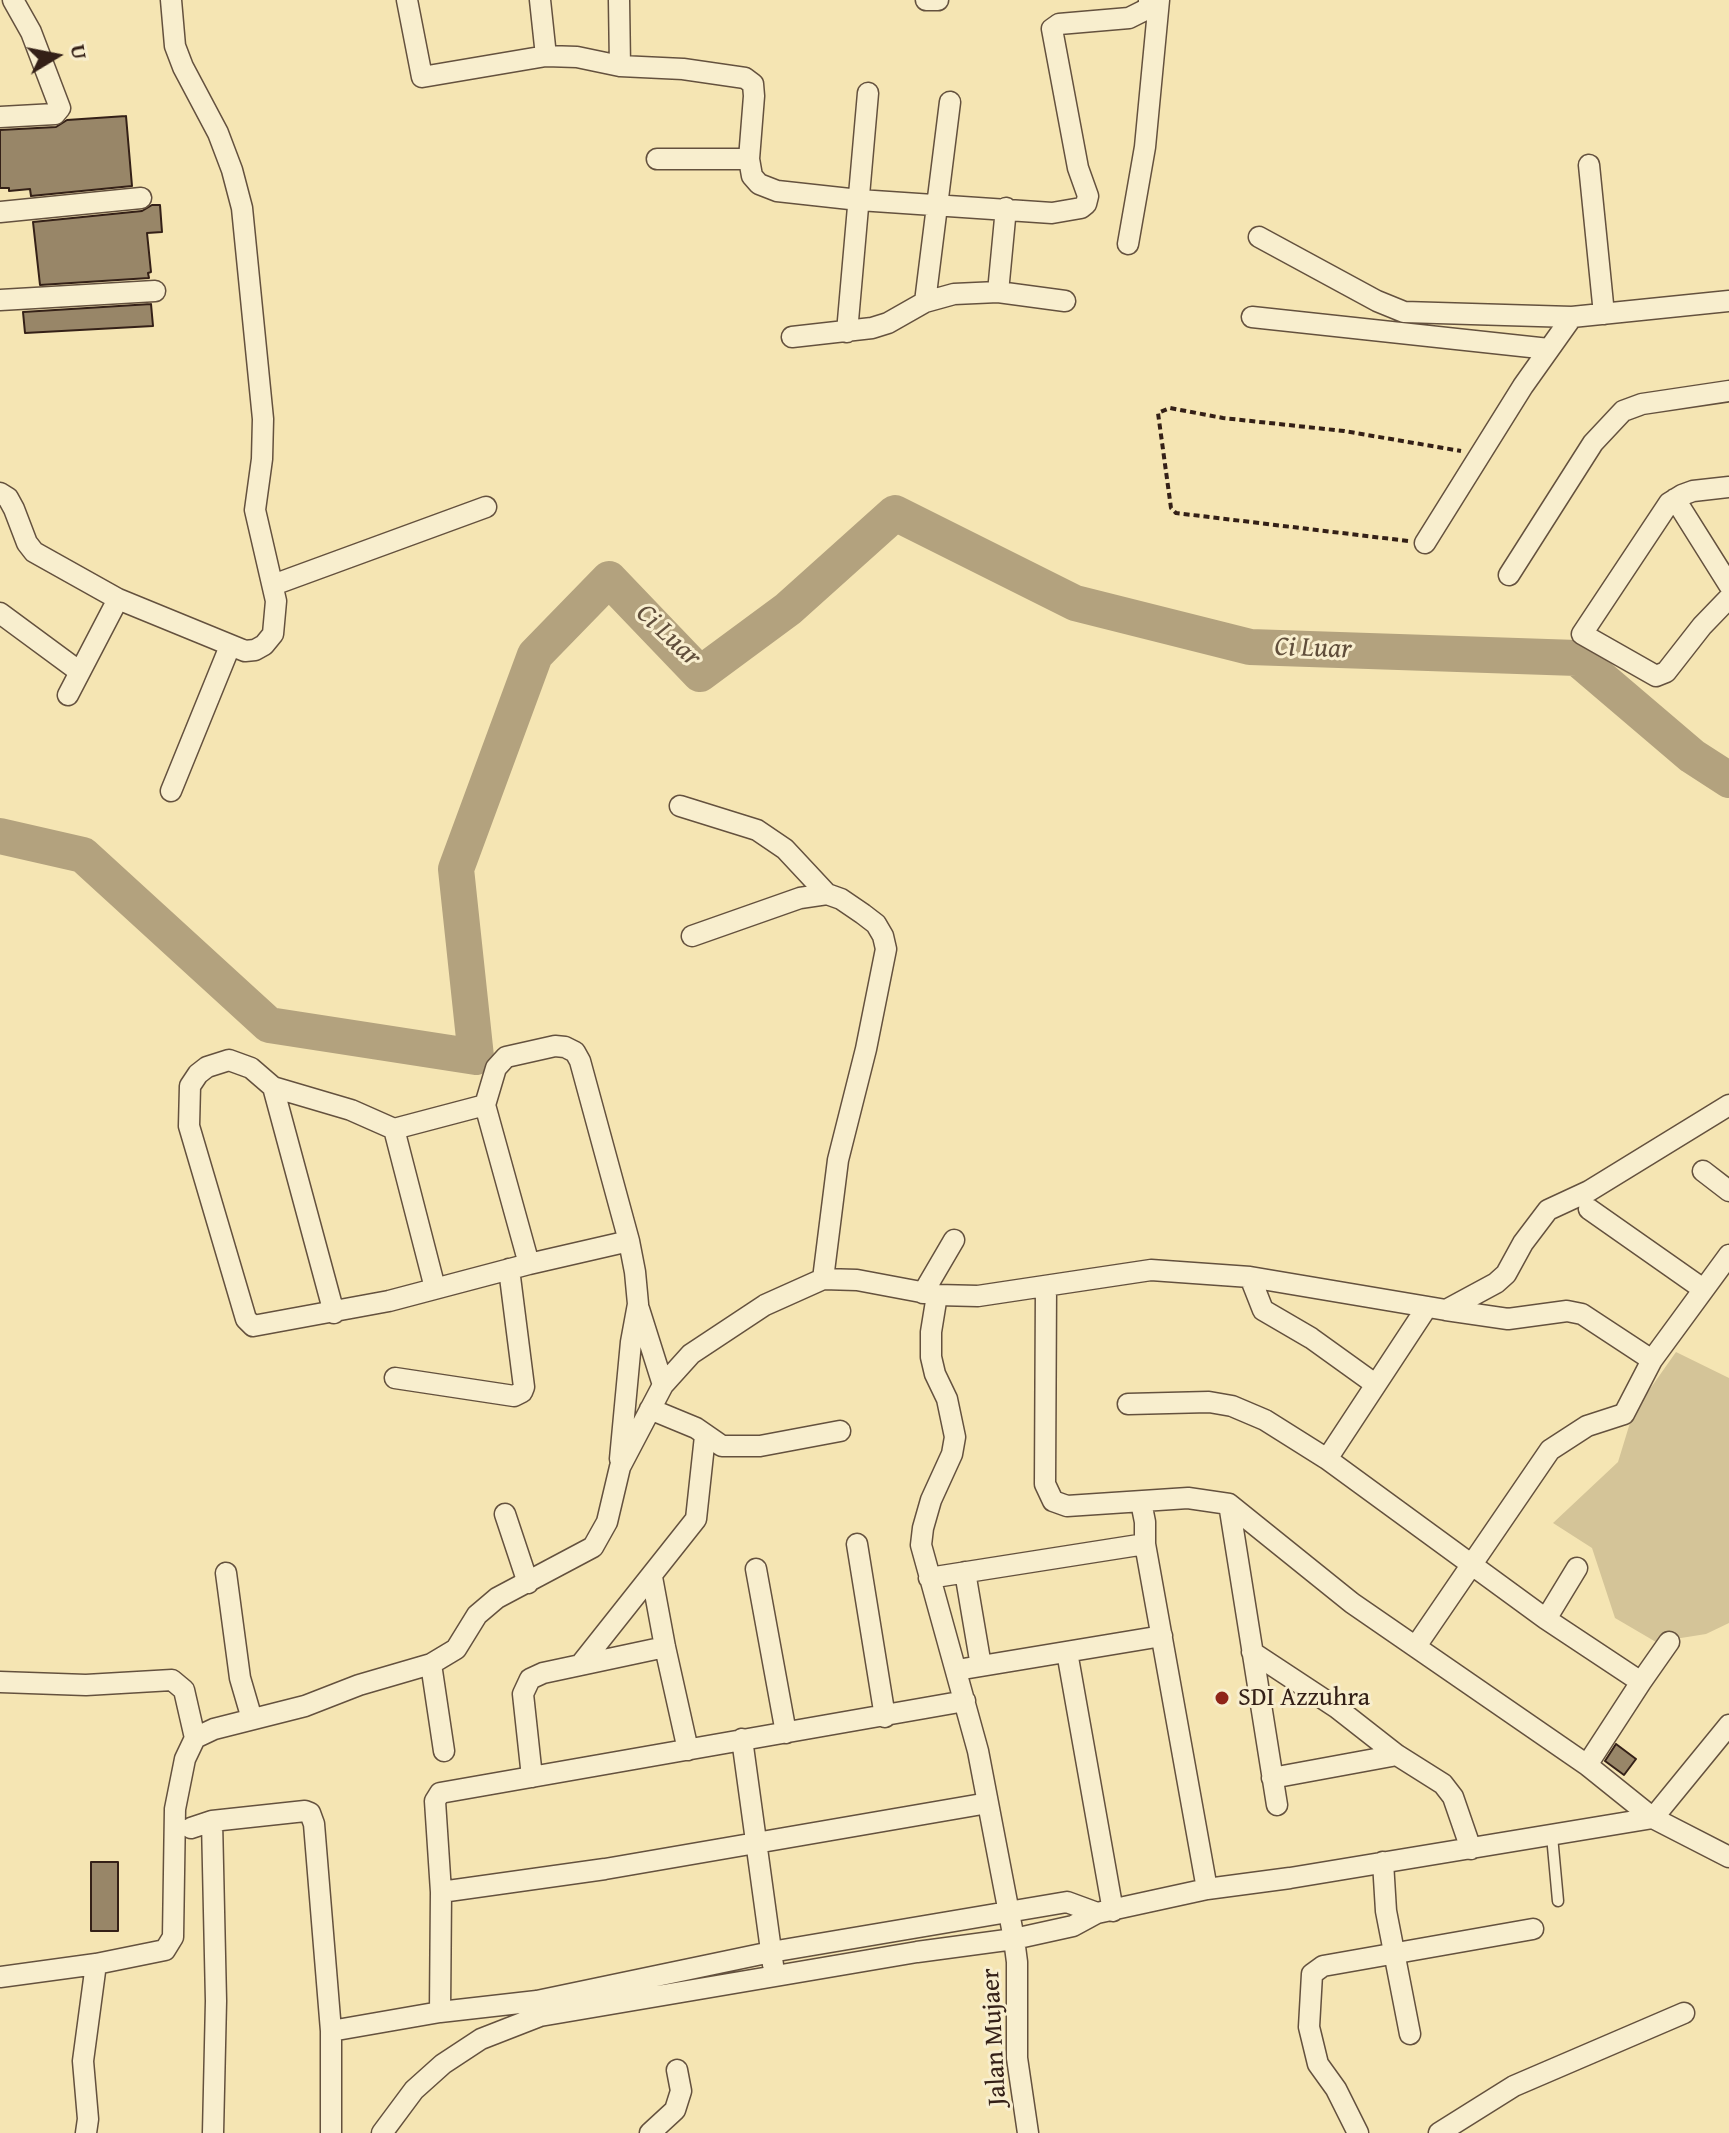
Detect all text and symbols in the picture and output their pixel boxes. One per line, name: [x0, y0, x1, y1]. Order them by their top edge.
north arrow: [16, 16, 96, 96]
text: U: [63, 42, 97, 62]
water label: Ci Luar: [628, 597, 708, 675]
water label: Ci Luar: [1274, 631, 1352, 667]
place label: SDI Azzuhra: [1238, 1682, 1370, 1714]
marker: SDI Azzuhra: [1213, 1689, 1231, 1707]
street label: Jalan Mujaer: [976, 1967, 1014, 2107]

